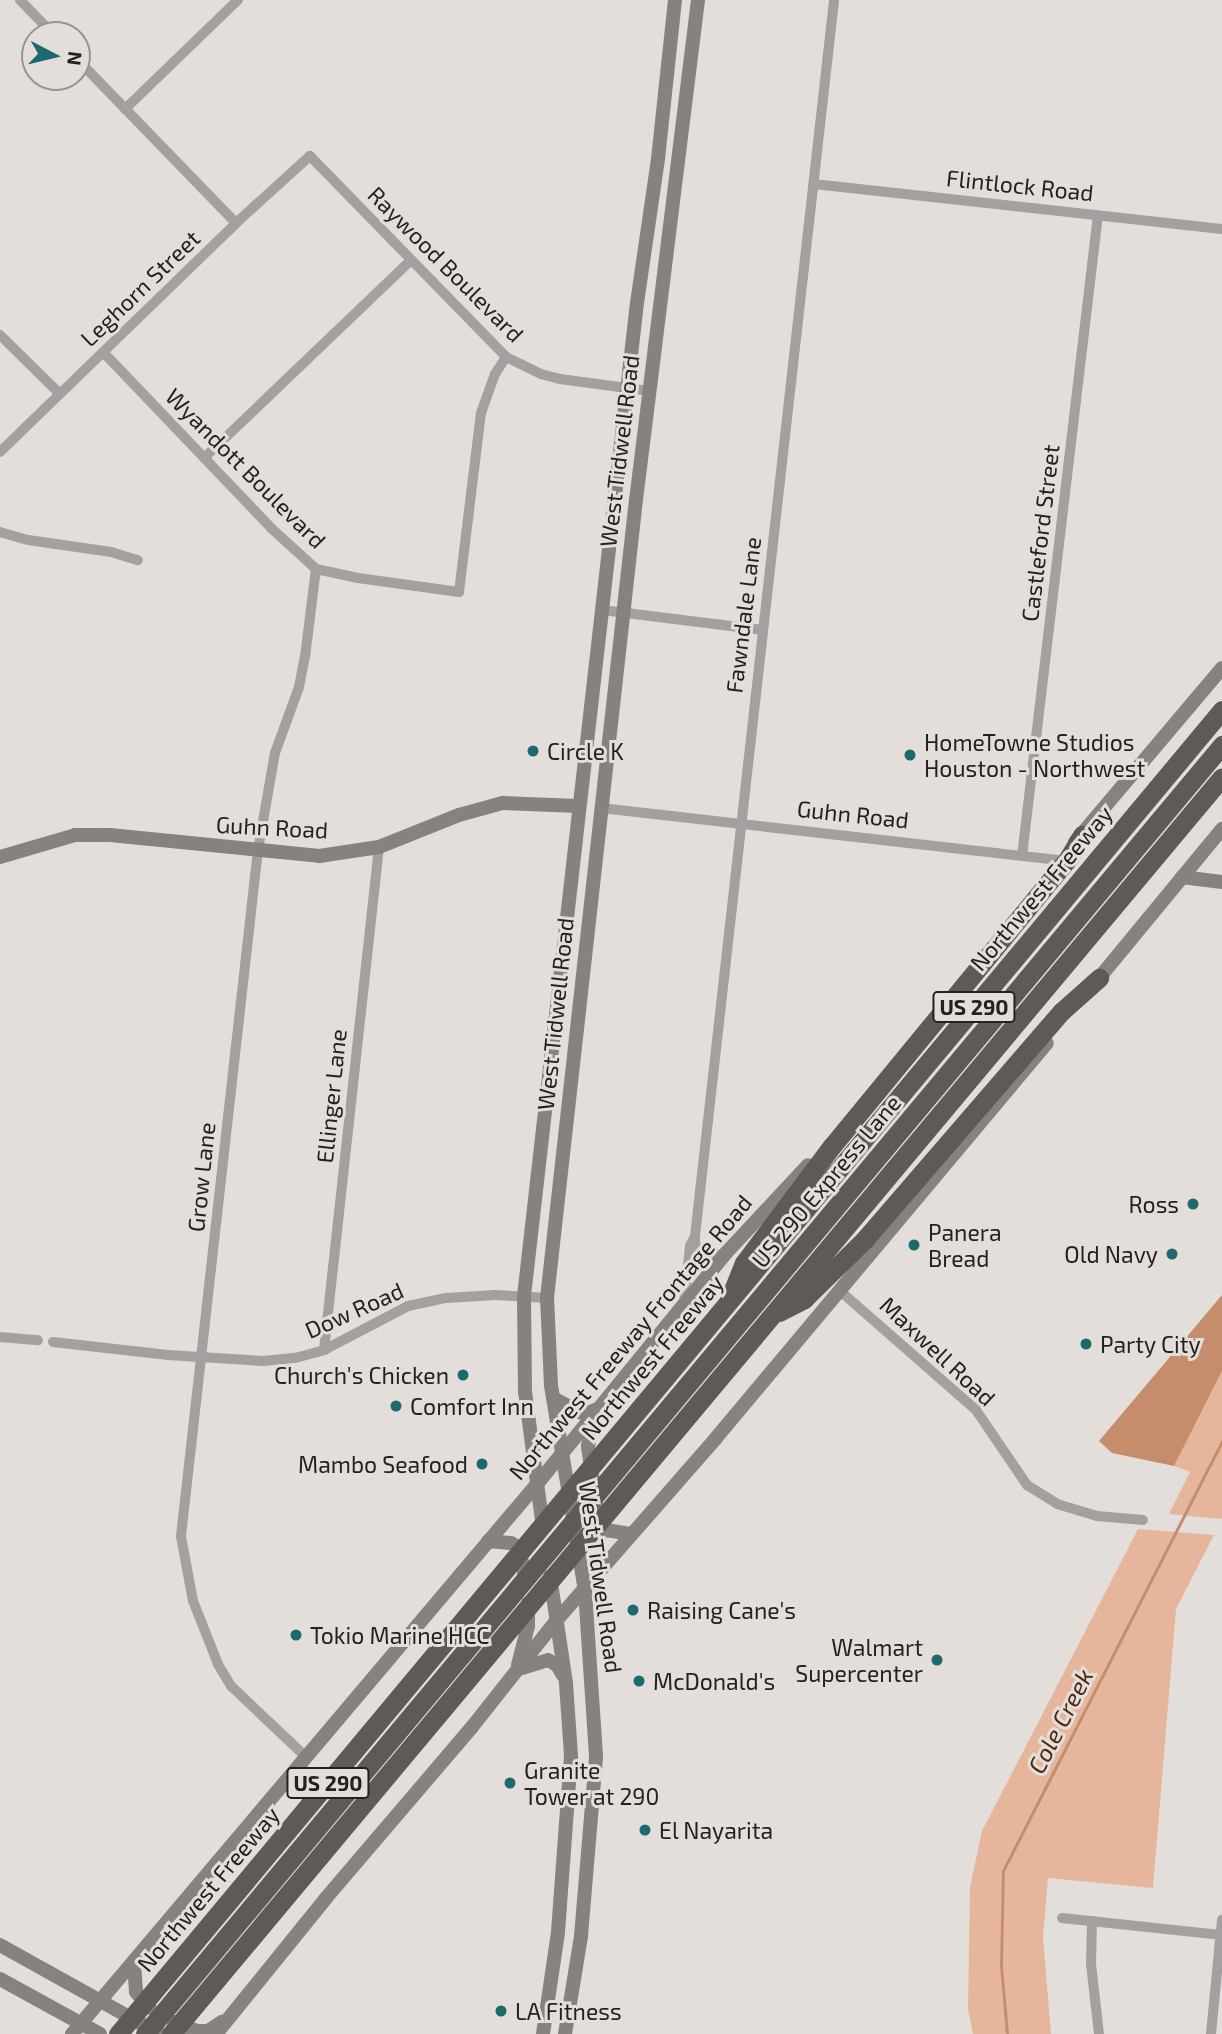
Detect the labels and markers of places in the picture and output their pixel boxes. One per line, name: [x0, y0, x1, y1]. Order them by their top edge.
place label: HomeTowne Studios Houston - Northwest: [924, 728, 1145, 782]
place label: Circle K: [547, 737, 624, 765]
marker: Circle K: [525, 743, 541, 759]
marker: HomeTowne Studios Houston - Northwest: [902, 747, 918, 763]
place label: Ross: [1128, 1190, 1179, 1218]
marker: Ross: [1185, 1196, 1201, 1212]
place label: Panera Bread: [928, 1218, 1002, 1272]
marker: Panera Bread: [906, 1237, 922, 1253]
place label: Old Navy: [1064, 1240, 1158, 1268]
marker: Old Navy: [1164, 1246, 1180, 1262]
place label: Party City: [1100, 1330, 1201, 1358]
marker: Party City: [1078, 1336, 1094, 1352]
place label: Church's Chicken: [274, 1361, 449, 1389]
marker: Church's Chicken: [455, 1367, 471, 1383]
place label: Comfort Inn: [410, 1392, 534, 1420]
marker: Comfort Inn: [388, 1398, 404, 1414]
place label: Mambo Seafood: [298, 1450, 468, 1478]
marker: Mambo Seafood: [474, 1456, 490, 1472]
place label: Raising Cane's: [647, 1596, 796, 1624]
marker: Raising Cane's: [625, 1602, 641, 1618]
place label: Tokio Marine HCC: [310, 1621, 489, 1649]
marker: Tokio Marine HCC: [288, 1627, 304, 1643]
place label: Walmart Supercenter: [795, 1633, 923, 1687]
marker: Walmart Supercenter: [929, 1652, 945, 1668]
place label: McDonald's: [653, 1667, 775, 1695]
marker: McDonald's: [631, 1673, 647, 1689]
place label: Granite Tower at 290: [524, 1756, 660, 1810]
marker: Granite Tower at 290: [502, 1775, 518, 1791]
place label: El Nayarita: [659, 1816, 774, 1844]
marker: El Nayarita: [637, 1822, 653, 1838]
place label: LA Fitness: [515, 1997, 622, 2025]
marker: LA Fitness: [493, 2003, 509, 2019]

